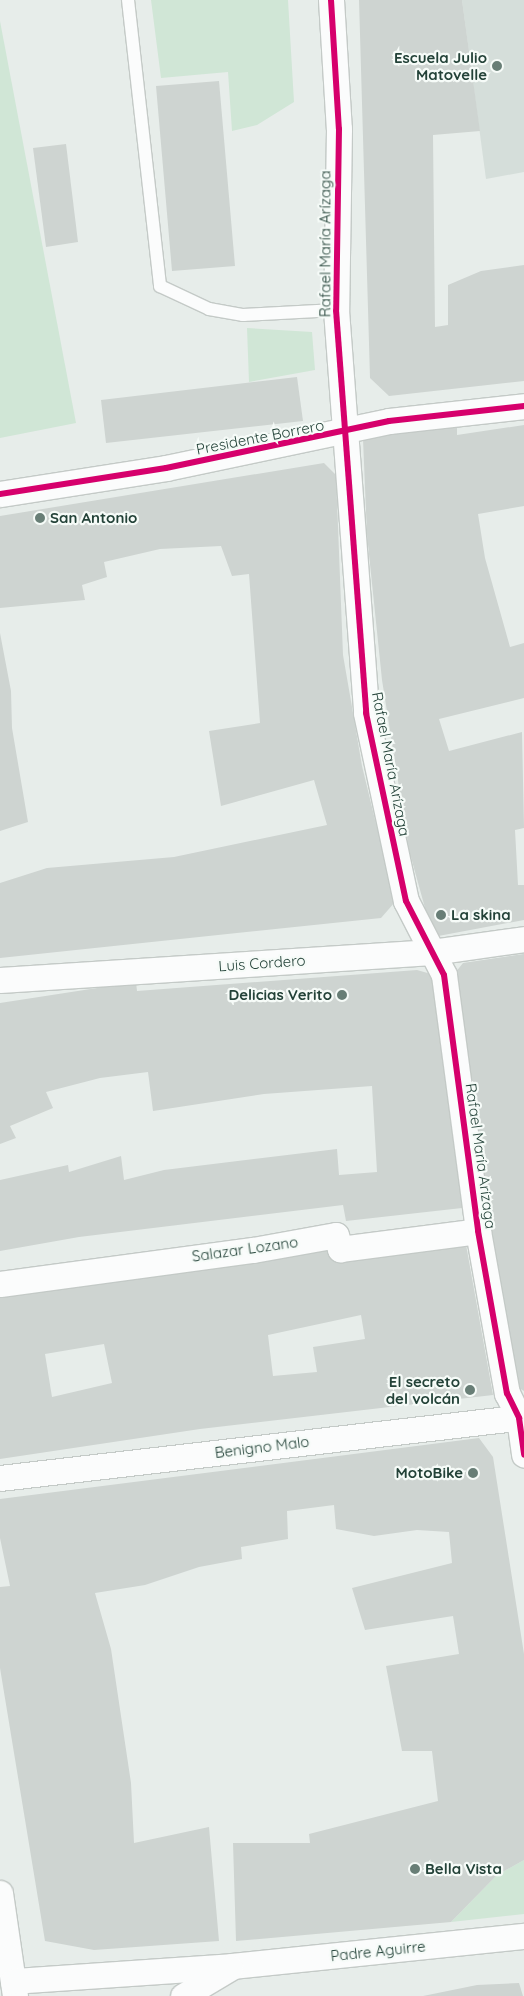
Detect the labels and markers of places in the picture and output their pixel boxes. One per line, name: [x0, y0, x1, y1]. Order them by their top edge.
place label: Escuela Julio Matovelle: [394, 48, 487, 83]
marker: Escuela Julio Matovelle: [491, 60, 503, 72]
place label: San Antonio: [50, 509, 137, 527]
marker: San Antonio: [34, 512, 46, 524]
place label: La skina: [451, 906, 511, 924]
marker: La skina: [435, 909, 447, 921]
place label: Delicias Verito: [228, 986, 332, 1004]
marker: Delicias Verito: [336, 989, 348, 1001]
place label: El secreto del volcán: [386, 1372, 460, 1407]
marker: El secreto del volcán: [464, 1384, 476, 1396]
place label: MotoBike: [396, 1464, 463, 1482]
marker: MotoBike: [467, 1467, 479, 1479]
place label: Bella Vista: [425, 1860, 502, 1878]
marker: Bella Vista: [409, 1863, 421, 1875]

